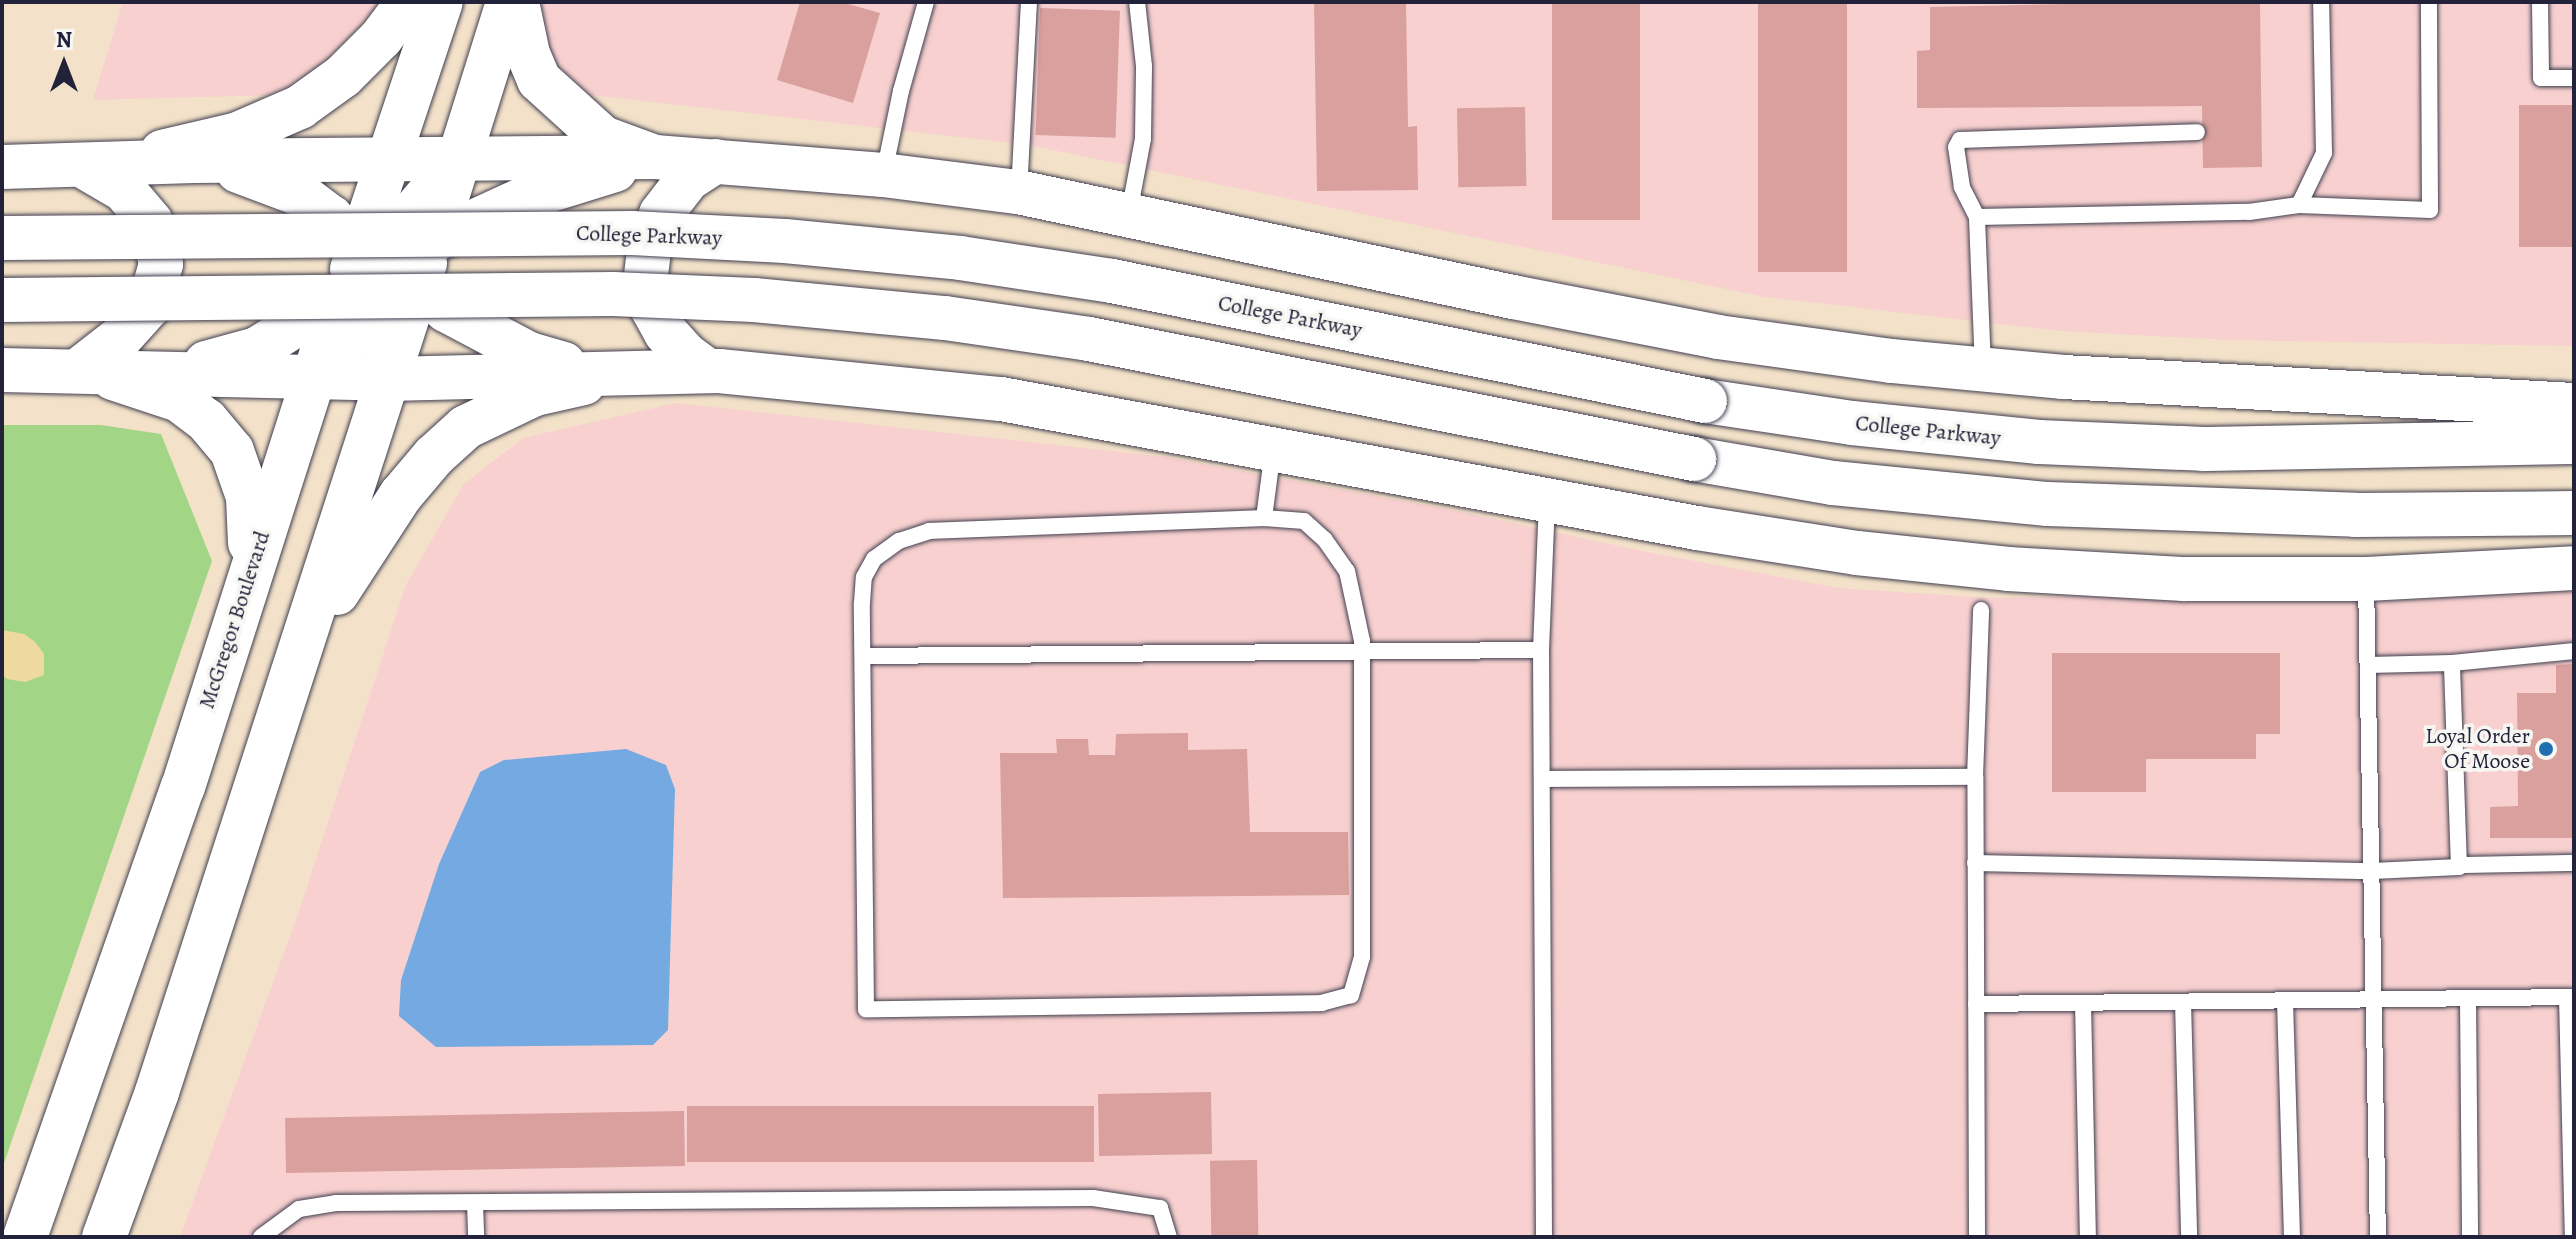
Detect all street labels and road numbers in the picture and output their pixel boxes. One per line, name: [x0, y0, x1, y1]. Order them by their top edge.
street label: College Parkway: [576, 220, 722, 252]
street label: College Parkway: [1216, 290, 1364, 344]
street label: College Parkway: [1854, 410, 2002, 452]
street label: McGregor Boulevard: [194, 528, 276, 712]

